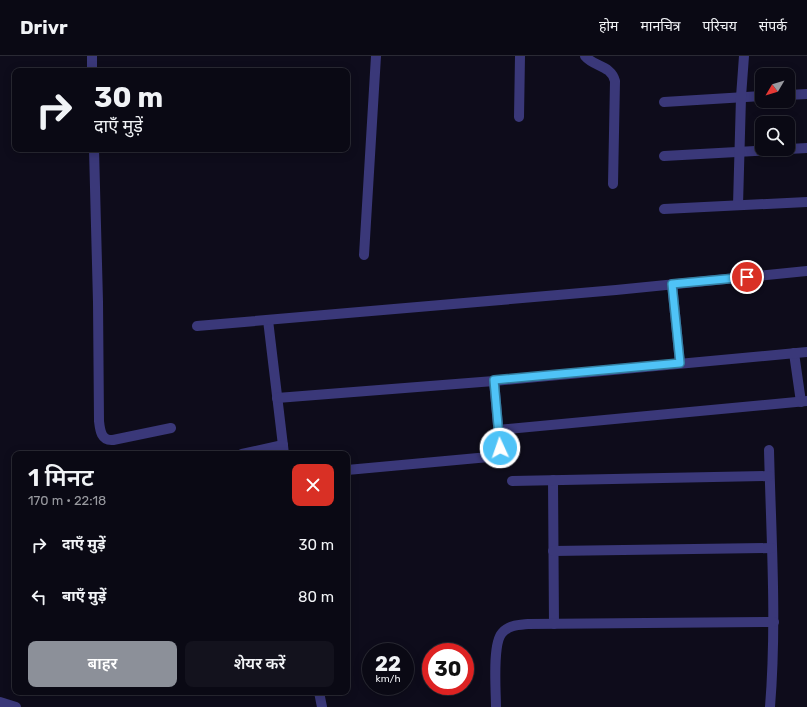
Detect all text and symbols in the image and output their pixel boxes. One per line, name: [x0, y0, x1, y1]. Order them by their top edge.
text: Drivr: [20, 16, 68, 39]
text: होम: [599, 18, 618, 35]
text: मानचित्र: [640, 18, 681, 35]
text: परिचय: [703, 18, 737, 35]
text: संपर्क: [759, 18, 787, 35]
north arrow: [755, 68, 795, 108]
map controls: [755, 68, 795, 156]
text: 30 m: [94, 81, 163, 114]
icon: right: [28, 84, 80, 136]
text: दाएँ मुड़ें: [94, 115, 143, 137]
button: search: [755, 116, 795, 156]
pin: [730, 260, 764, 294]
icon: arrive: [736, 266, 758, 288]
position arrow: [479, 427, 521, 469]
text: 1 मिनट: [28, 464, 94, 492]
button: close: [292, 464, 334, 506]
text: 170 m · 22:18: [28, 493, 106, 508]
icon: right: [28, 534, 50, 556]
text: दाएँ मुड़ें: [62, 535, 105, 553]
text: 30 m: [298, 536, 334, 554]
icon: left: [28, 586, 50, 608]
text: बाएँ मुड़ें: [62, 587, 106, 605]
text: 80 m: [298, 588, 334, 606]
button: बाहर: [28, 641, 177, 687]
button: शेयर करें: [185, 641, 334, 687]
speed limit sign: 30: [422, 643, 474, 695]
text: 22: [375, 652, 401, 676]
text: km/h: [376, 673, 400, 685]

